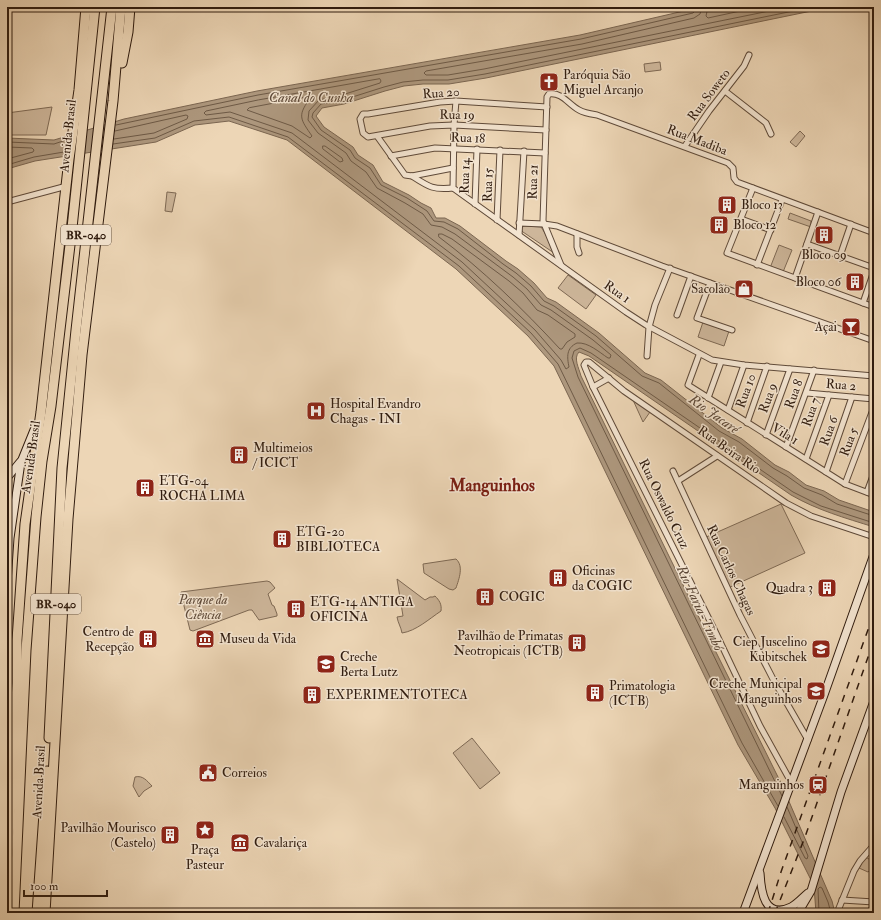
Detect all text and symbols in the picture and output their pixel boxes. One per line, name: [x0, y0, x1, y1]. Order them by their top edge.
street label: Rua Soweto: [684, 66, 734, 124]
place label: Paróquia São Miguel Arcanjo: [563, 67, 643, 98]
church icon: Paróquia São Miguel Arcanjo: [538, 71, 560, 93]
street label: Rua 20: [422, 84, 460, 102]
water label: Canal do Cunha: [269, 89, 354, 106]
street label: Avenida Brasil: [56, 98, 80, 174]
street label: Rua 19: [439, 107, 475, 123]
street label: Rua Madiba: [665, 121, 730, 159]
street label: Rua 18: [450, 129, 486, 147]
street label: Rua 14: [456, 157, 474, 194]
street label: Rua 21: [524, 164, 542, 200]
street label: Rua 15: [479, 167, 497, 202]
building icon: Bloco 13: [716, 194, 738, 216]
place label: Bloco 13: [741, 197, 783, 213]
building icon: Bloco 12: [708, 214, 730, 236]
place label: Bloco 12: [733, 217, 777, 233]
building icon: Bloco 09: [813, 224, 835, 246]
road number: BR-040: [61, 225, 111, 245]
place label: Bloco 09: [801, 247, 847, 263]
building icon: Bloco 06: [844, 271, 866, 293]
place label: Bloco 06: [796, 274, 842, 290]
street label: Rua 1: [601, 277, 634, 307]
shop icon: Sacolão: [733, 278, 755, 300]
place label: Sacolão: [691, 281, 730, 297]
bar icon: Açai: [840, 316, 862, 338]
place label: Açai: [814, 319, 838, 335]
street label: Rua 10: [732, 372, 760, 410]
street label: Rua 2: [825, 376, 857, 394]
street label: Rua 8: [781, 377, 807, 411]
street label: Rua 9: [755, 381, 781, 415]
water label: Rio Jacaré: [685, 390, 744, 439]
street label: Rua 7: [798, 395, 824, 429]
place label: Hospital Evandro Chagas - INI: [330, 396, 421, 427]
hospital icon: Hospital Evandro Chagas - INI: [305, 400, 327, 422]
street label: Rua 6: [816, 413, 842, 448]
street label: Avenida Brasil: [18, 419, 44, 495]
street label: Vila 1: [769, 420, 802, 448]
street label: Rua Beira Rio: [694, 422, 764, 478]
street label: Rua 5: [836, 425, 862, 459]
place label: Multimeios / ICICT: [252, 440, 313, 471]
building icon: Multimeios / ICICT: [228, 444, 250, 466]
street label: Rua Oswaldo Cruz: [635, 456, 693, 552]
place label: ETG-04 ROCHA LIMA: [159, 473, 246, 504]
district label: Manguinhos: [448, 475, 535, 497]
building icon: ETG-04 ROCHA LIMA: [134, 477, 156, 499]
street label: Rua Carlos Chagas: [703, 522, 759, 618]
place label: ETG-20 BIBLIOTECA: [296, 524, 381, 555]
building icon: ETG-20 BIBLIOTECA: [271, 528, 293, 550]
water label: Rio Faria-Timbó: [672, 562, 728, 654]
place label: Oficinas da COGIC: [572, 563, 632, 594]
building icon: Oficinas da COGIC: [547, 567, 569, 589]
building icon: Quadra 3: [816, 577, 838, 599]
place label: Quadra 3: [766, 580, 813, 596]
building icon: COGIC: [474, 586, 496, 608]
place label: COGIC: [499, 589, 545, 605]
park label: Parque da Ciência: [178, 592, 227, 623]
road number: BR-040: [31, 594, 81, 614]
place label: ETG-14 ANTIGA OFICINA: [310, 594, 415, 625]
building icon: ETG-14 ANTIGA OFICINA: [285, 598, 307, 620]
place label: Centro de Recepção: [83, 624, 135, 656]
building icon: Centro de Recepção: [137, 628, 159, 650]
museum icon: Museu da Vida: [194, 628, 216, 650]
place label: Pavilhão de Primatas Neotropicais (ICTB): [454, 628, 564, 660]
place label: Museu da Vida: [219, 631, 297, 647]
building icon: Pavilhão de Primatas Neotropicais (ICTB): [566, 632, 588, 654]
place label: Ciep Juscelino Kubitschek: [733, 634, 808, 665]
school or university icon: Ciep Juscelino Kubitschek: [810, 638, 832, 660]
place label: Creche Berta Lutz: [340, 649, 398, 680]
school or university icon: Creche Berta Lutz: [315, 653, 337, 675]
place label: Creche Municipal Manguinhos: [709, 676, 803, 707]
place label: Primatologia (ICTB): [609, 678, 676, 709]
school or university icon: Creche Municipal Manguinhos: [805, 680, 827, 702]
building icon: Primatologia (ICTB): [584, 682, 606, 704]
building icon: EXPERIMENTOTECA: [301, 684, 323, 706]
place label: EXPERIMENTOTECA: [326, 687, 468, 703]
street label: Avenida Brasil: [29, 744, 49, 820]
public building icon: Correios: [197, 762, 219, 784]
place label: Correios: [222, 765, 268, 781]
station icon: Manguinhos: [807, 774, 829, 796]
place label: Manguinhos: [739, 777, 805, 793]
place icon: Praça Pasteur: [194, 819, 216, 841]
place label: Pavilhão Mourisco (Castelo): [60, 820, 156, 851]
building icon: Pavilhão Mourisco (Castelo): [159, 824, 181, 846]
museum icon: Cavalariça: [229, 832, 251, 854]
place label: Cavalariça: [254, 835, 308, 851]
place label: Praça Pasteur: [186, 842, 224, 873]
scale bar: [24, 872, 107, 898]
text: 100 m: [30, 879, 59, 894]

